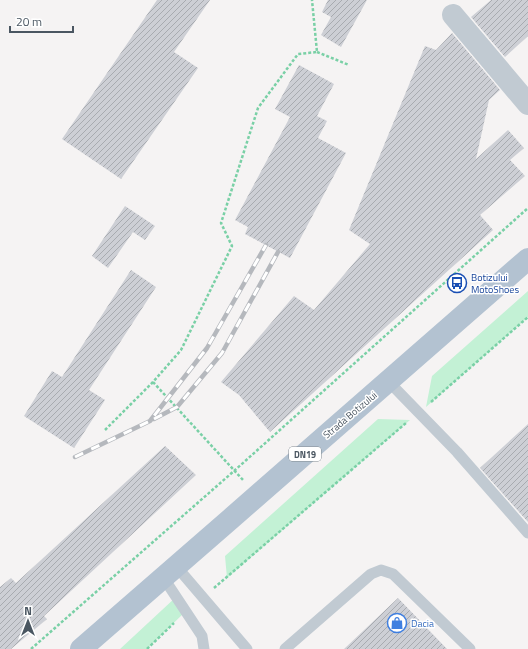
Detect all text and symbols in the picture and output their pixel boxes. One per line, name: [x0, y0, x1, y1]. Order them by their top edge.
scale bar: [10, 8, 73, 34]
text: 20 m: [16, 12, 42, 31]
place label: Botizului MotoShoes: [471, 270, 519, 297]
bus stop icon: Botizului MotoShoes: [446, 272, 468, 294]
street label: Strada Botizului: [320, 388, 380, 442]
road number: DN19: [289, 447, 321, 461]
north arrow: [8, 601, 48, 641]
text: N: [24, 603, 32, 619]
shop icon: Dacia: [386, 612, 408, 634]
place label: Dacia: [411, 616, 434, 631]

